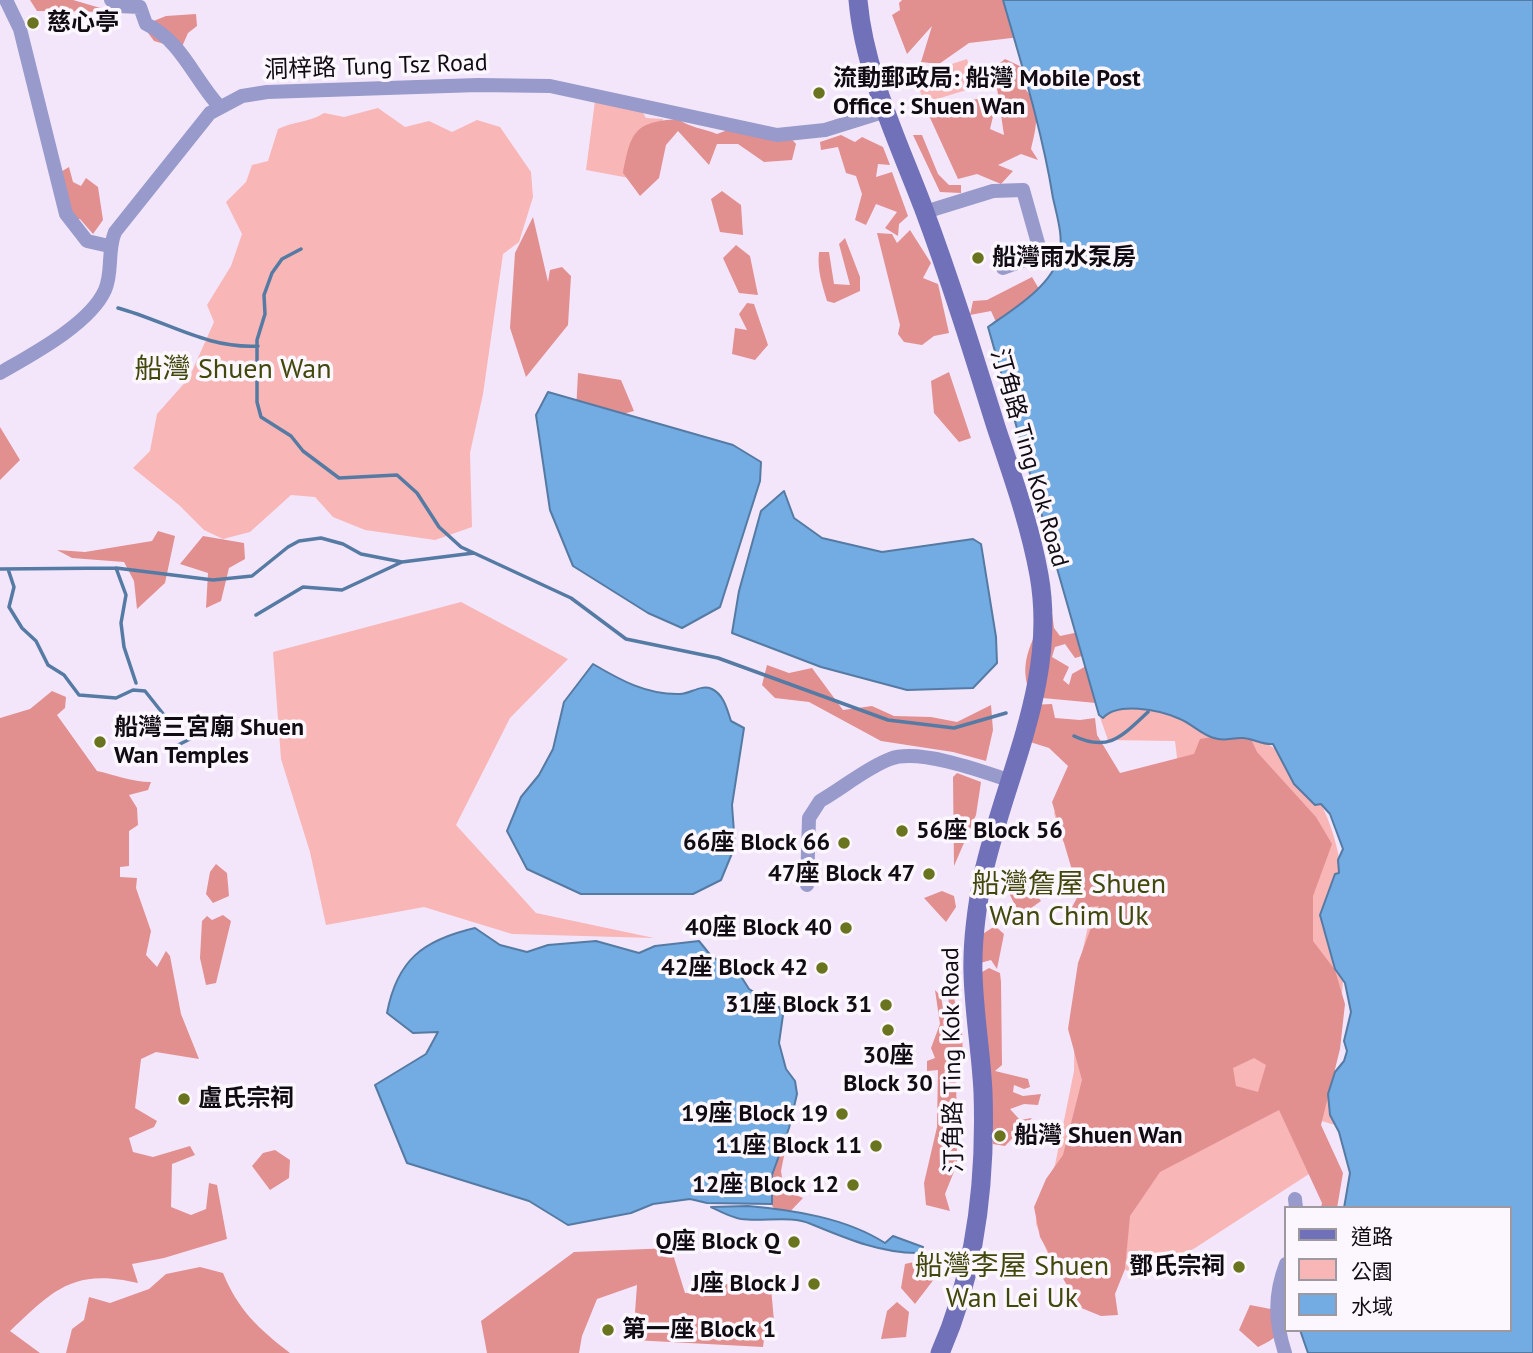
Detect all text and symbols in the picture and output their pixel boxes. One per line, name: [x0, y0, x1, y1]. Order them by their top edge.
place label: 慈心亭: [47, 9, 119, 37]
marker: 慈心亭: [25, 15, 41, 31]
street label: 洞梓路 Tung Tsz Road: [264, 49, 488, 85]
place label: 流動郵政局: 船灣 Mobile Post Office : Shuen Wan: [833, 65, 1141, 121]
marker: 流動郵政局: 船灣 Mobile Post Office : Shuen Wan: [811, 85, 827, 101]
place label: 船灣雨水泵房: [992, 244, 1136, 272]
marker: 船灣雨水泵房: [970, 250, 986, 266]
street label: 汀角路 Ting Kok Road: [984, 346, 1074, 570]
district label: 船灣 Shuen Wan: [134, 353, 332, 387]
place label: 船灣三宮廟 Shuen Wan Temples: [114, 714, 304, 770]
marker: 船灣三宮廟 Shuen Wan Temples: [92, 734, 108, 750]
place label: 56座 Block 56: [916, 817, 1063, 845]
marker: 56座 Block 56: [894, 823, 910, 839]
place label: 66座 Block 66: [683, 829, 830, 857]
marker: 66座 Block 66: [836, 835, 852, 851]
place label: 47座 Block 47: [768, 860, 915, 888]
marker: 47座 Block 47: [921, 866, 937, 882]
district label: 船灣詹屋 Shuen Wan Chim Uk: [972, 868, 1166, 934]
place label: 40座 Block 40: [685, 914, 832, 942]
marker: 40座 Block 40: [838, 920, 854, 936]
street label: 汀角路 Ting Kok Road: [937, 947, 969, 1173]
place label: 42座 Block 42: [661, 954, 808, 982]
marker: 42座 Block 42: [814, 960, 830, 976]
place label: 31座 Block 31: [725, 991, 872, 1019]
marker: 31座 Block 31: [878, 997, 894, 1013]
marker: 30座 Block 30: [880, 1022, 896, 1038]
place label: 30座 Block 30: [843, 1042, 933, 1098]
place label: 盧氏宗祠: [198, 1085, 294, 1113]
marker: 盧氏宗祠: [176, 1091, 192, 1107]
place label: 19座 Block 19: [681, 1100, 828, 1128]
marker: 19座 Block 19: [834, 1106, 850, 1122]
place label: 船灣 Shuen Wan: [1014, 1122, 1183, 1150]
marker: 船灣 Shuen Wan: [992, 1128, 1008, 1144]
place label: 11座 Block 11: [715, 1132, 862, 1160]
marker: 11座 Block 11: [868, 1138, 884, 1154]
place label: 12座 Block 12: [692, 1171, 839, 1199]
marker: 12座 Block 12: [845, 1177, 861, 1193]
legend: [1284, 1206, 1512, 1332]
text: 道路: [1351, 1223, 1393, 1250]
place label: Q座 Block Q: [655, 1228, 780, 1256]
marker: Q座 Block Q: [786, 1234, 802, 1250]
district label: 船灣李屋 Shuen Wan Lei Uk: [915, 1250, 1109, 1316]
place label: 鄧氏宗祠: [1129, 1253, 1225, 1281]
text: 公園: [1351, 1258, 1393, 1285]
marker: 鄧氏宗祠: [1231, 1259, 1247, 1275]
place label: J座 Block J: [692, 1270, 800, 1298]
marker: J座 Block J: [806, 1276, 822, 1292]
text: 水域: [1351, 1293, 1393, 1320]
place label: 第一座 Block 1: [622, 1316, 776, 1344]
marker: 第一座 Block 1: [600, 1322, 616, 1338]

